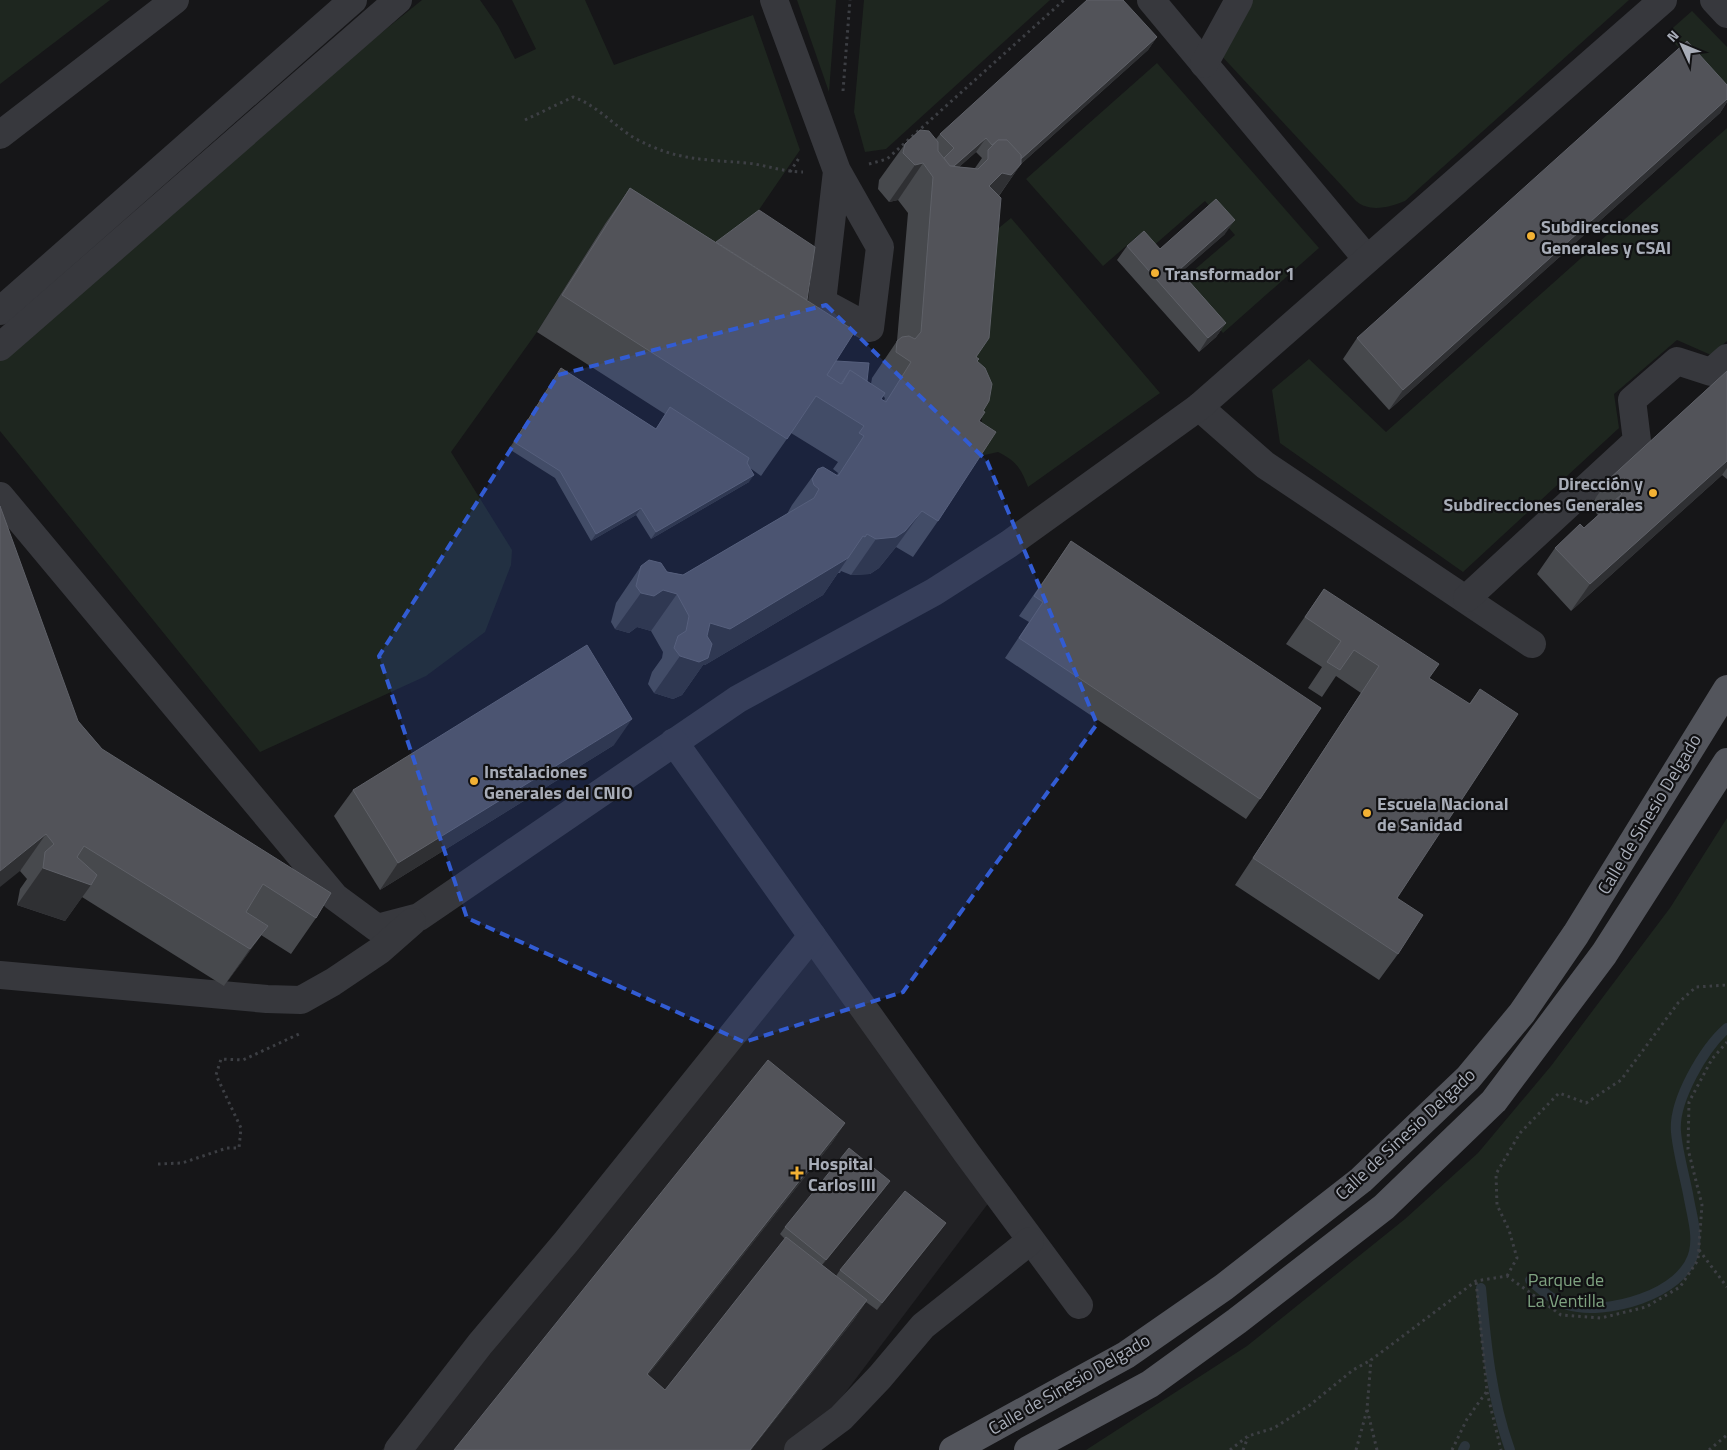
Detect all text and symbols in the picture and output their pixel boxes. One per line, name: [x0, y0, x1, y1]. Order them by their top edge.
north arrow: [1657, 20, 1707, 70]
text: N: [1661, 25, 1683, 46]
place label: Subdirecciones Generales y CSAI: [1541, 213, 1671, 261]
marker: Subdirecciones Generales y CSAI: [1525, 230, 1537, 242]
place label: Transformador 1: [1165, 260, 1295, 287]
marker: Transformador 1: [1149, 267, 1161, 279]
place label: Dirección y Subdirecciones Generales: [1444, 470, 1643, 518]
marker: Dirección y Subdirecciones Generales: [1647, 487, 1659, 499]
street label: Calle de Sinesio Delgado: [1590, 729, 1708, 899]
place label: Instalaciones Generales del CNIO: [484, 758, 633, 806]
marker: Instalaciones Generales del CNIO: [468, 775, 480, 787]
place label: Escuela Nacional de Sanidad: [1377, 790, 1509, 838]
marker: Escuela Nacional de Sanidad: [1361, 807, 1373, 819]
street label: Calle de Sinesio Delgado: [1329, 1062, 1481, 1206]
place label: Hospital Carlos III: [808, 1150, 876, 1198]
marker: Hospital Carlos III: [790, 1166, 804, 1180]
park label: Parque de La Ventilla: [1527, 1266, 1605, 1314]
street label: Calle de Sinesio Delgado: [983, 1327, 1155, 1441]

